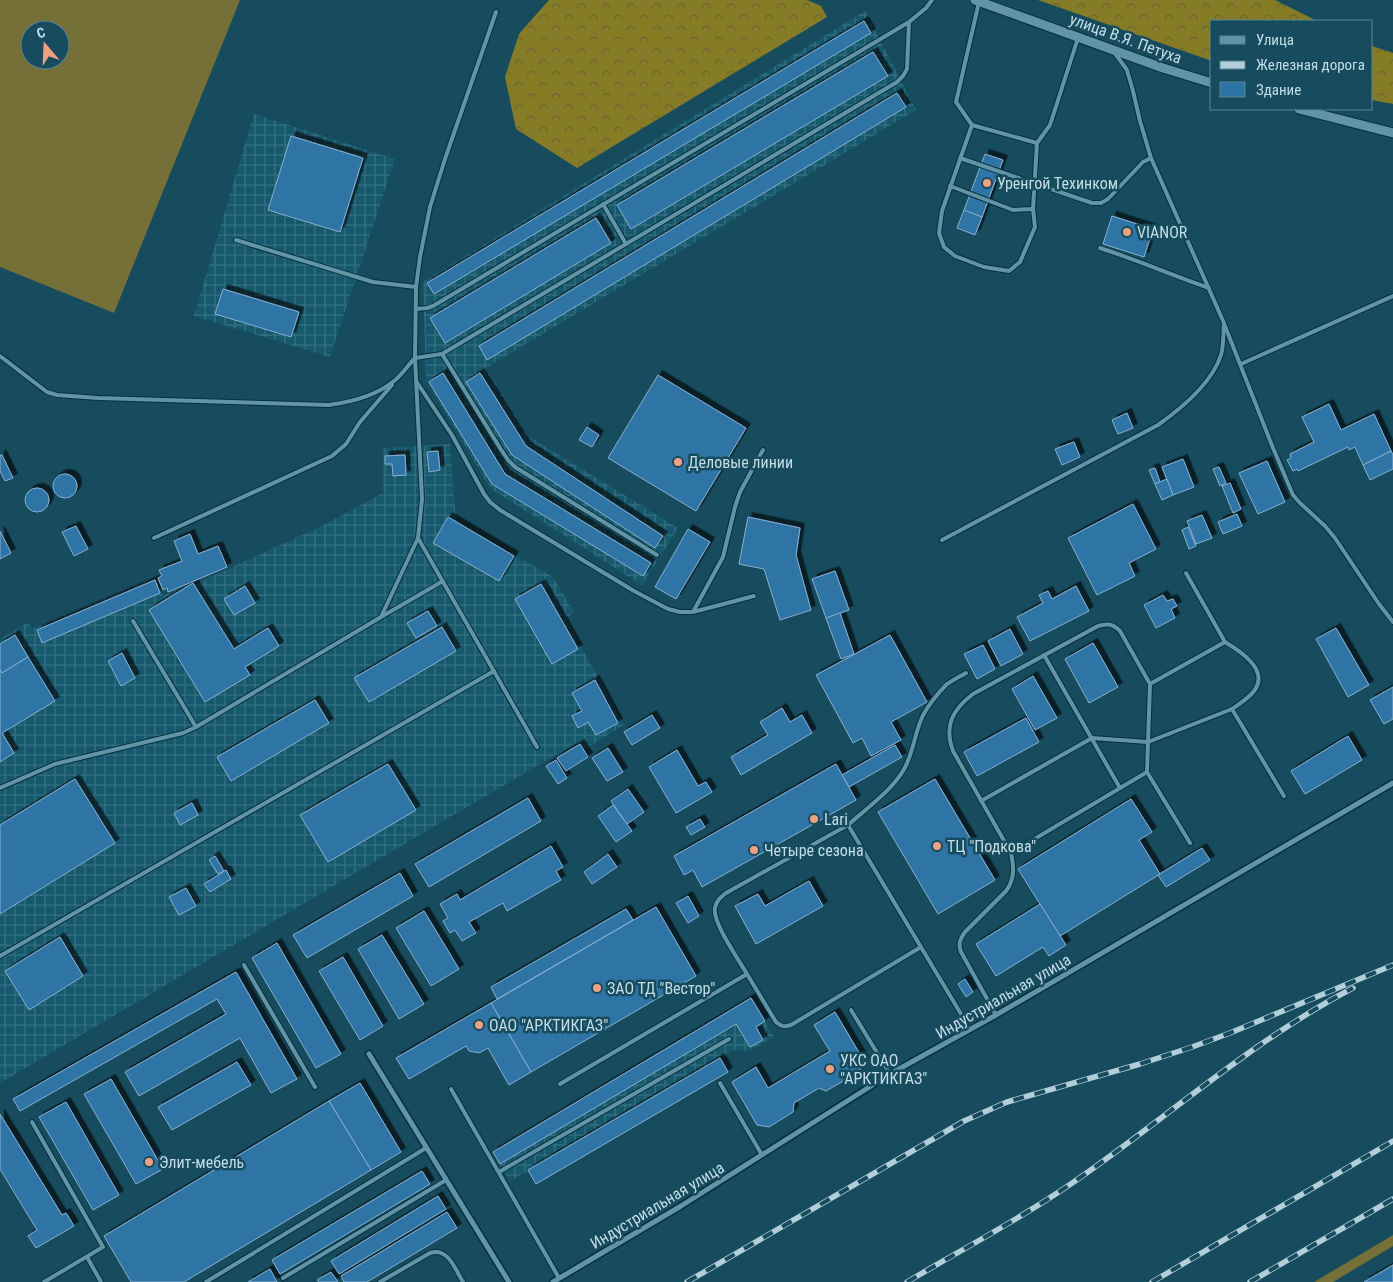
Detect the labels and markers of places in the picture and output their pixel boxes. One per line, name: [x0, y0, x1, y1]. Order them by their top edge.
place label: Уренгой Техинком: [997, 174, 1118, 193]
marker: Уренгой Техинком: [981, 177, 993, 189]
place label: VIANOR: [1137, 223, 1188, 242]
marker: VIANOR: [1121, 226, 1133, 238]
place label: Деловые линии: [688, 453, 793, 472]
marker: Деловые линии: [672, 456, 684, 468]
place label: Lari: [824, 810, 848, 829]
marker: Lari: [808, 813, 820, 825]
place label: ТЦ "Подкова": [947, 837, 1036, 856]
marker: ТЦ "Подкова": [931, 840, 943, 852]
place label: Четыре сезона: [764, 841, 864, 860]
marker: Четыре сезона: [748, 844, 760, 856]
place label: ЗАО ТД "Вестор": [607, 979, 715, 998]
marker: ЗАО ТД "Вестор": [591, 982, 603, 994]
place label: ОАО "АРКТИКГАЗ": [489, 1016, 608, 1035]
marker: ОАО "АРКТИКГАЗ": [473, 1019, 485, 1031]
place label: УКС ОАО "АРКТИКГАЗ": [840, 1051, 927, 1088]
marker: УКС ОАО "АРКТИКГАЗ": [824, 1063, 836, 1075]
place label: Элит-мебель: [159, 1153, 244, 1172]
marker: Элит-мебель: [143, 1156, 155, 1168]

